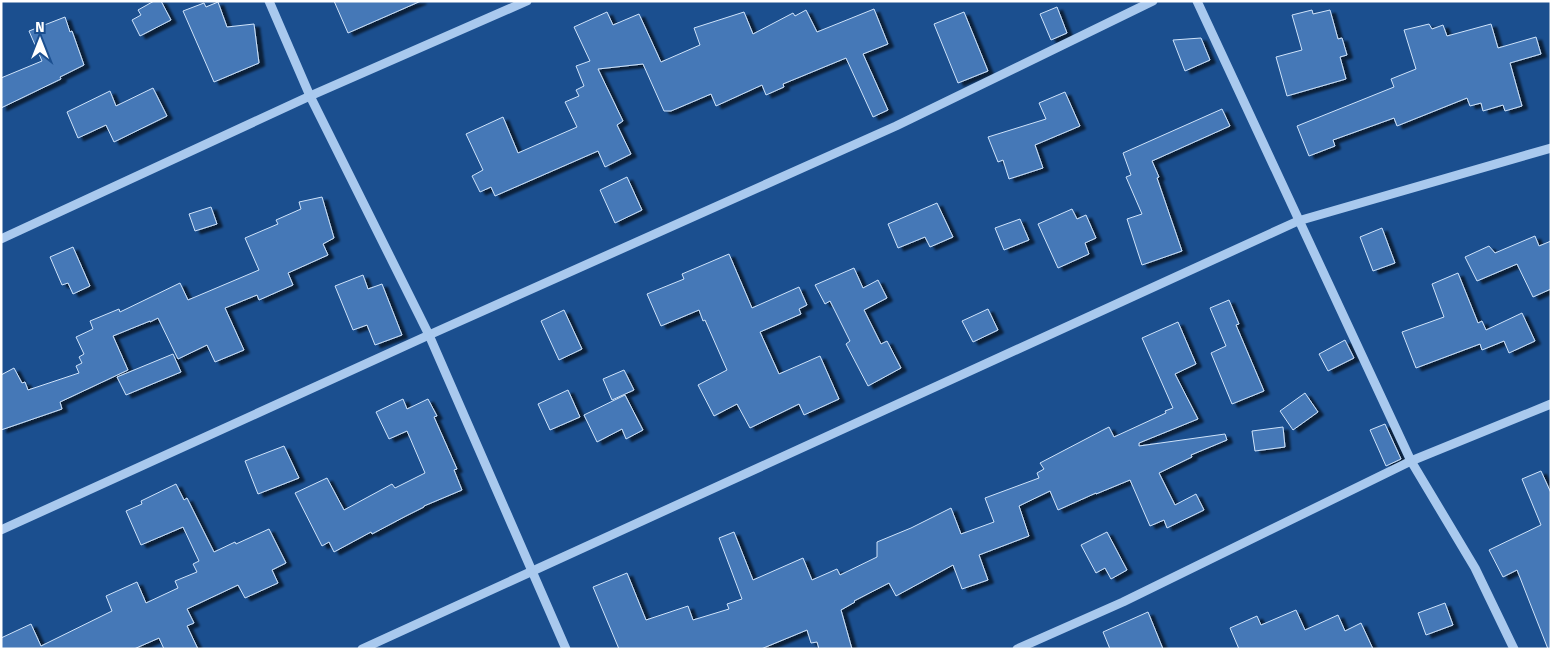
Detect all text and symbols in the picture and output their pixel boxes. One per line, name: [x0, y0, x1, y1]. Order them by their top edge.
north arrow: [15, 15, 65, 65]
text: N: [35, 19, 45, 36]

